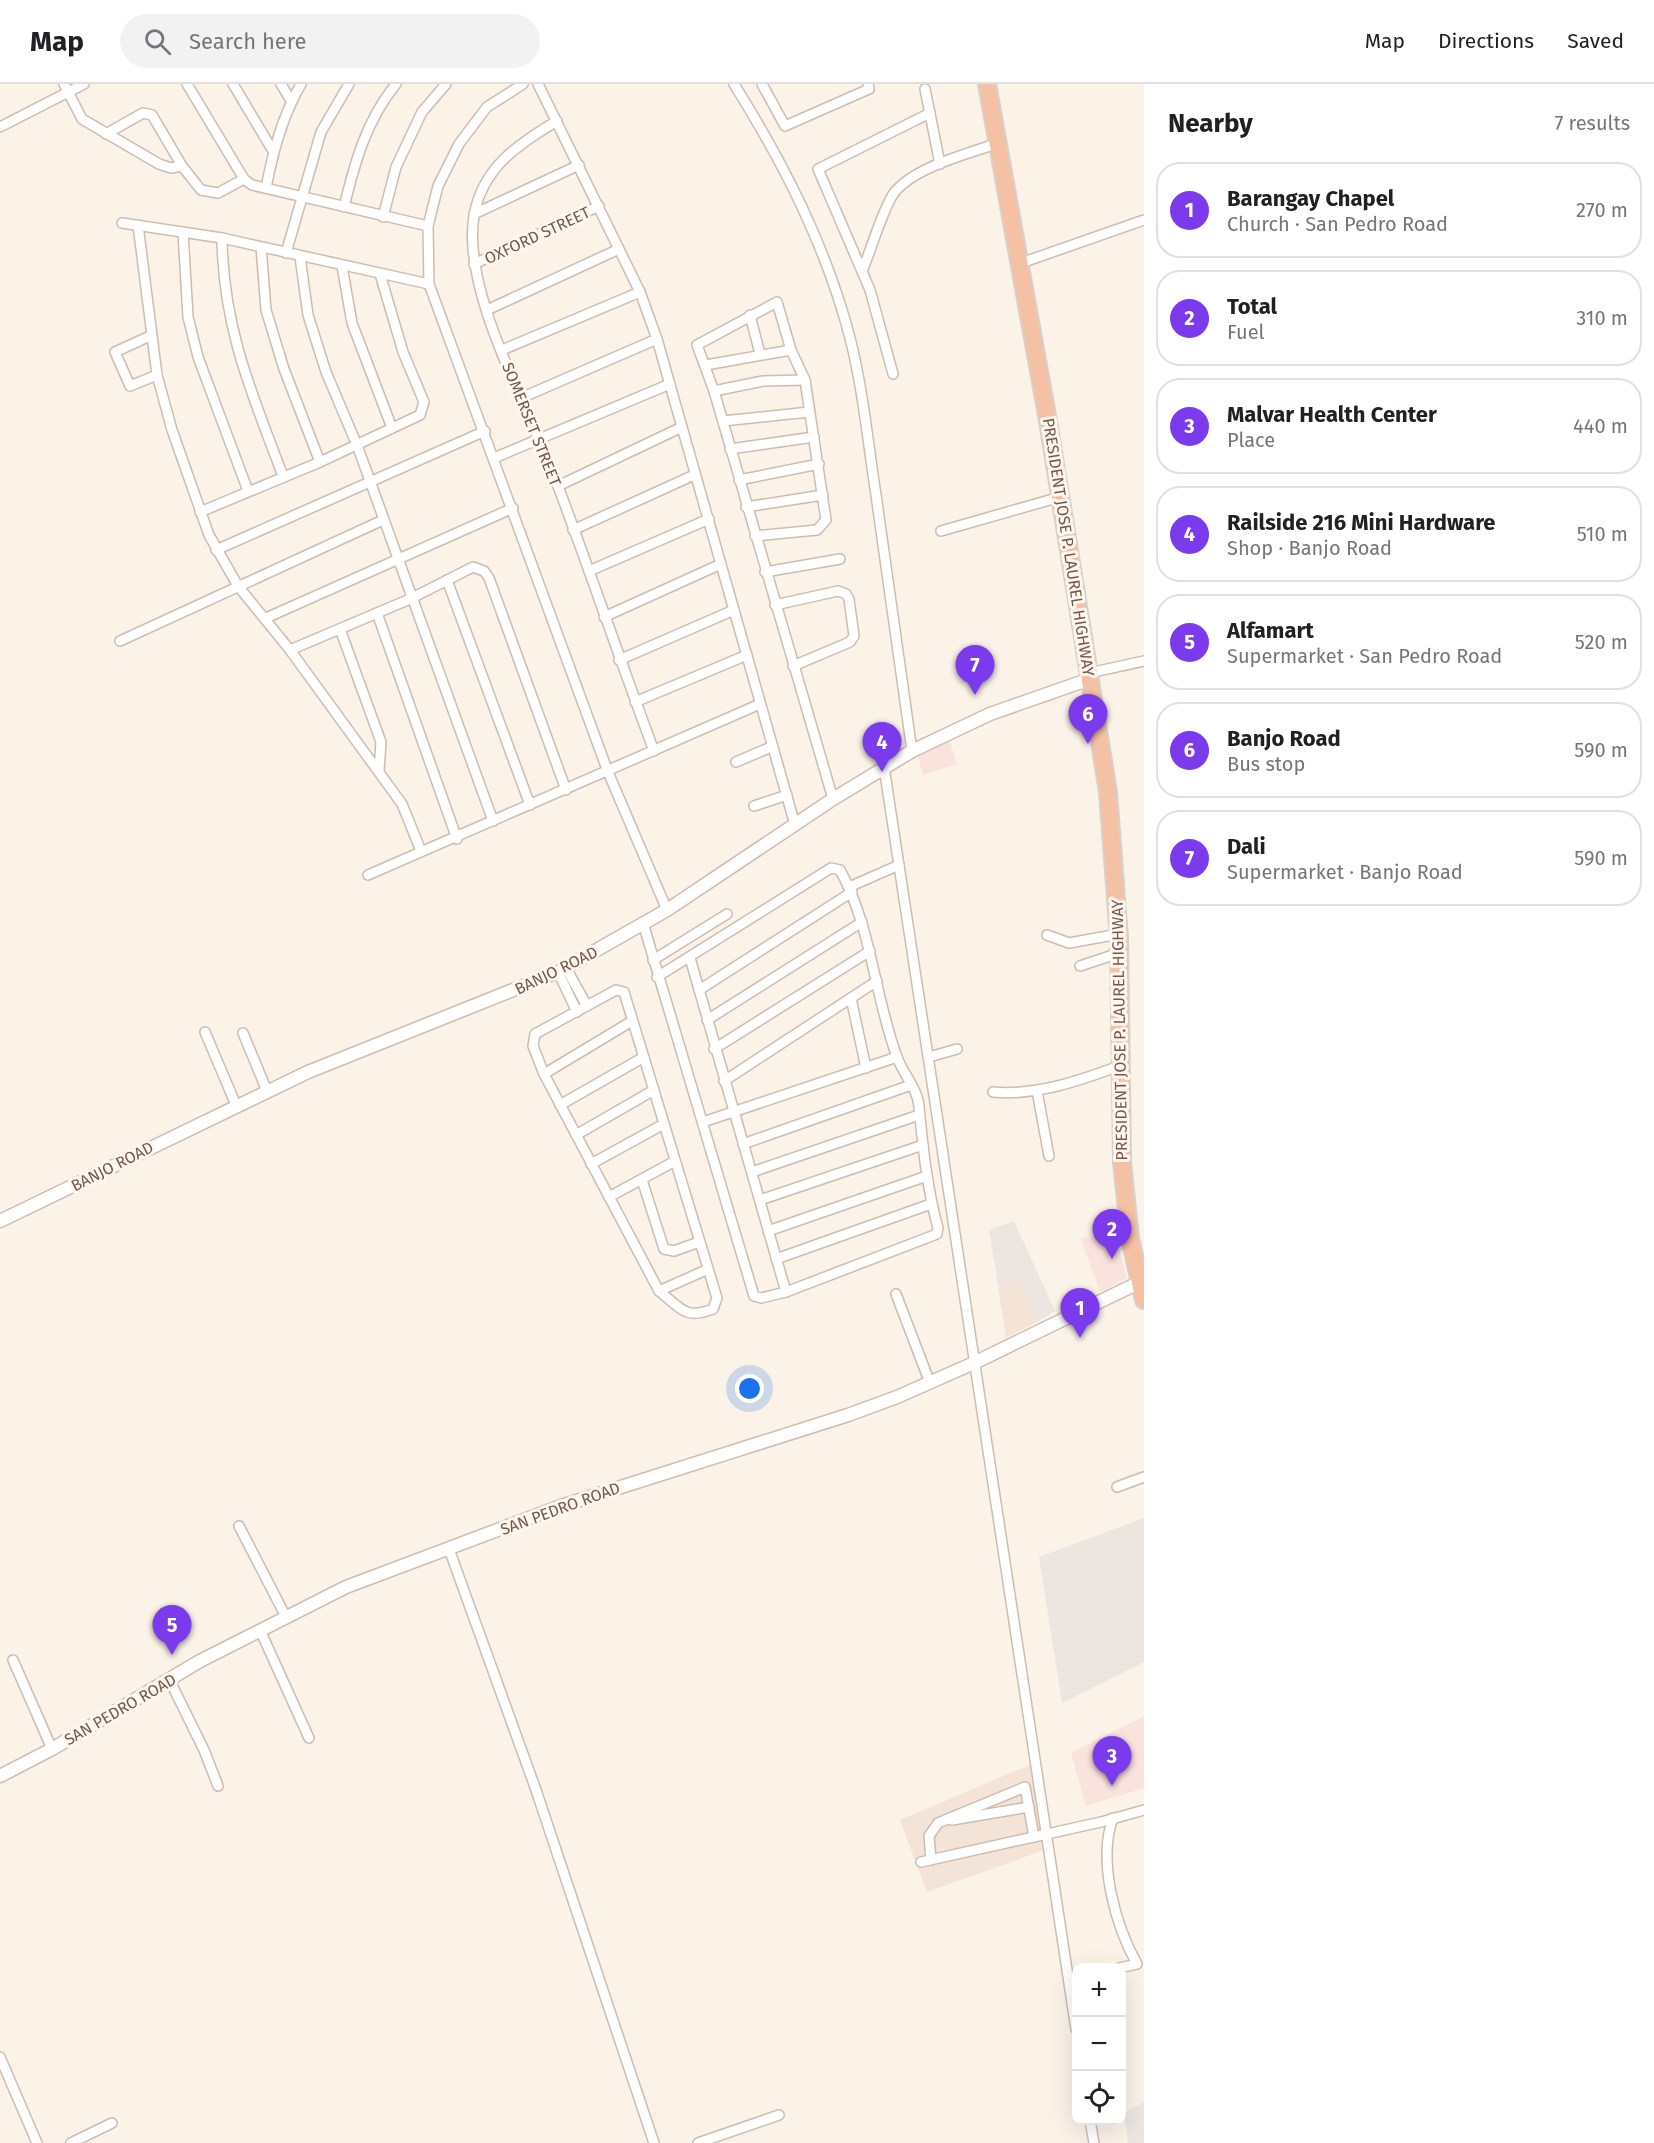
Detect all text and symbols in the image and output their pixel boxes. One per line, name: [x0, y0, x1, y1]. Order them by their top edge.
search box: [120, 14, 540, 68]
text: Map: [30, 25, 84, 58]
icon: search: [141, 25, 174, 58]
text: Search here: [189, 28, 307, 55]
text: Map: [1365, 28, 1405, 54]
text: Directions: [1438, 28, 1534, 54]
text: Saved: [1567, 28, 1624, 54]
text: Nearby: [1168, 108, 1253, 139]
text: 7 results: [1554, 111, 1630, 135]
text: Barangay Chapel: [1227, 185, 1394, 212]
text: 1: [1185, 198, 1194, 222]
text: 270 m: [1576, 198, 1628, 222]
street label: OXFORD STREET: [481, 202, 594, 268]
text: Church · San Pedro Road: [1227, 212, 1448, 236]
text: Total: [1227, 293, 1277, 320]
text: 2: [1184, 306, 1195, 330]
text: 310 m: [1576, 306, 1628, 330]
text: Fuel: [1227, 320, 1264, 344]
street label: SOMERSET STREET: [498, 360, 565, 490]
text: Malvar Health Center: [1227, 401, 1437, 428]
text: 3: [1184, 414, 1195, 438]
text: 440 m: [1573, 414, 1628, 438]
street label: PRESIDENT JOSE P. LAUREL HIGHWAY: [1039, 417, 1098, 678]
text: Place: [1227, 428, 1275, 452]
text: Railside 216 Mini Hardware: [1227, 509, 1495, 536]
text: 4: [1184, 522, 1195, 546]
text: 510 m: [1577, 522, 1628, 546]
text: Shop · Banjo Road: [1227, 536, 1392, 560]
text: Alfamart: [1227, 617, 1314, 644]
text: 5: [1184, 630, 1195, 654]
text: 520 m: [1575, 630, 1628, 654]
text: Supermarket · San Pedro Road: [1227, 644, 1502, 668]
pin: 7: [956, 646, 994, 695]
pin: 6: [1068, 694, 1108, 744]
pin: 4: [862, 722, 902, 772]
text: Banjo Road: [1227, 725, 1341, 752]
text: 6: [1184, 738, 1195, 762]
text: 590 m: [1574, 738, 1628, 762]
text: Bus stop: [1227, 752, 1305, 776]
text: Dali: [1227, 833, 1266, 860]
text: 7: [1185, 846, 1194, 870]
text: 590 m: [1574, 846, 1628, 870]
text: Supermarket · Banjo Road: [1227, 860, 1463, 884]
street label: PRESIDENT JOSE P. LAUREL HIGHWAY: [1108, 899, 1131, 1161]
street label: BANJO ROAD: [512, 942, 601, 999]
street label: BANJO ROAD: [68, 1138, 157, 1195]
pin: 2: [1092, 1210, 1132, 1259]
pin: 1: [1060, 1288, 1100, 1338]
your location: [735, 1374, 764, 1403]
street label: SAN PEDRO ROAD: [498, 1478, 623, 1539]
pin: 5: [152, 1606, 192, 1655]
street label: SAN PEDRO ROAD: [61, 1670, 180, 1749]
pin: 3: [1092, 1736, 1132, 1786]
map controls: [1072, 1963, 1126, 2125]
button: +: [1072, 1963, 1126, 2017]
button: −: [1072, 2017, 1126, 2071]
button: locate: [1072, 2071, 1126, 2125]

